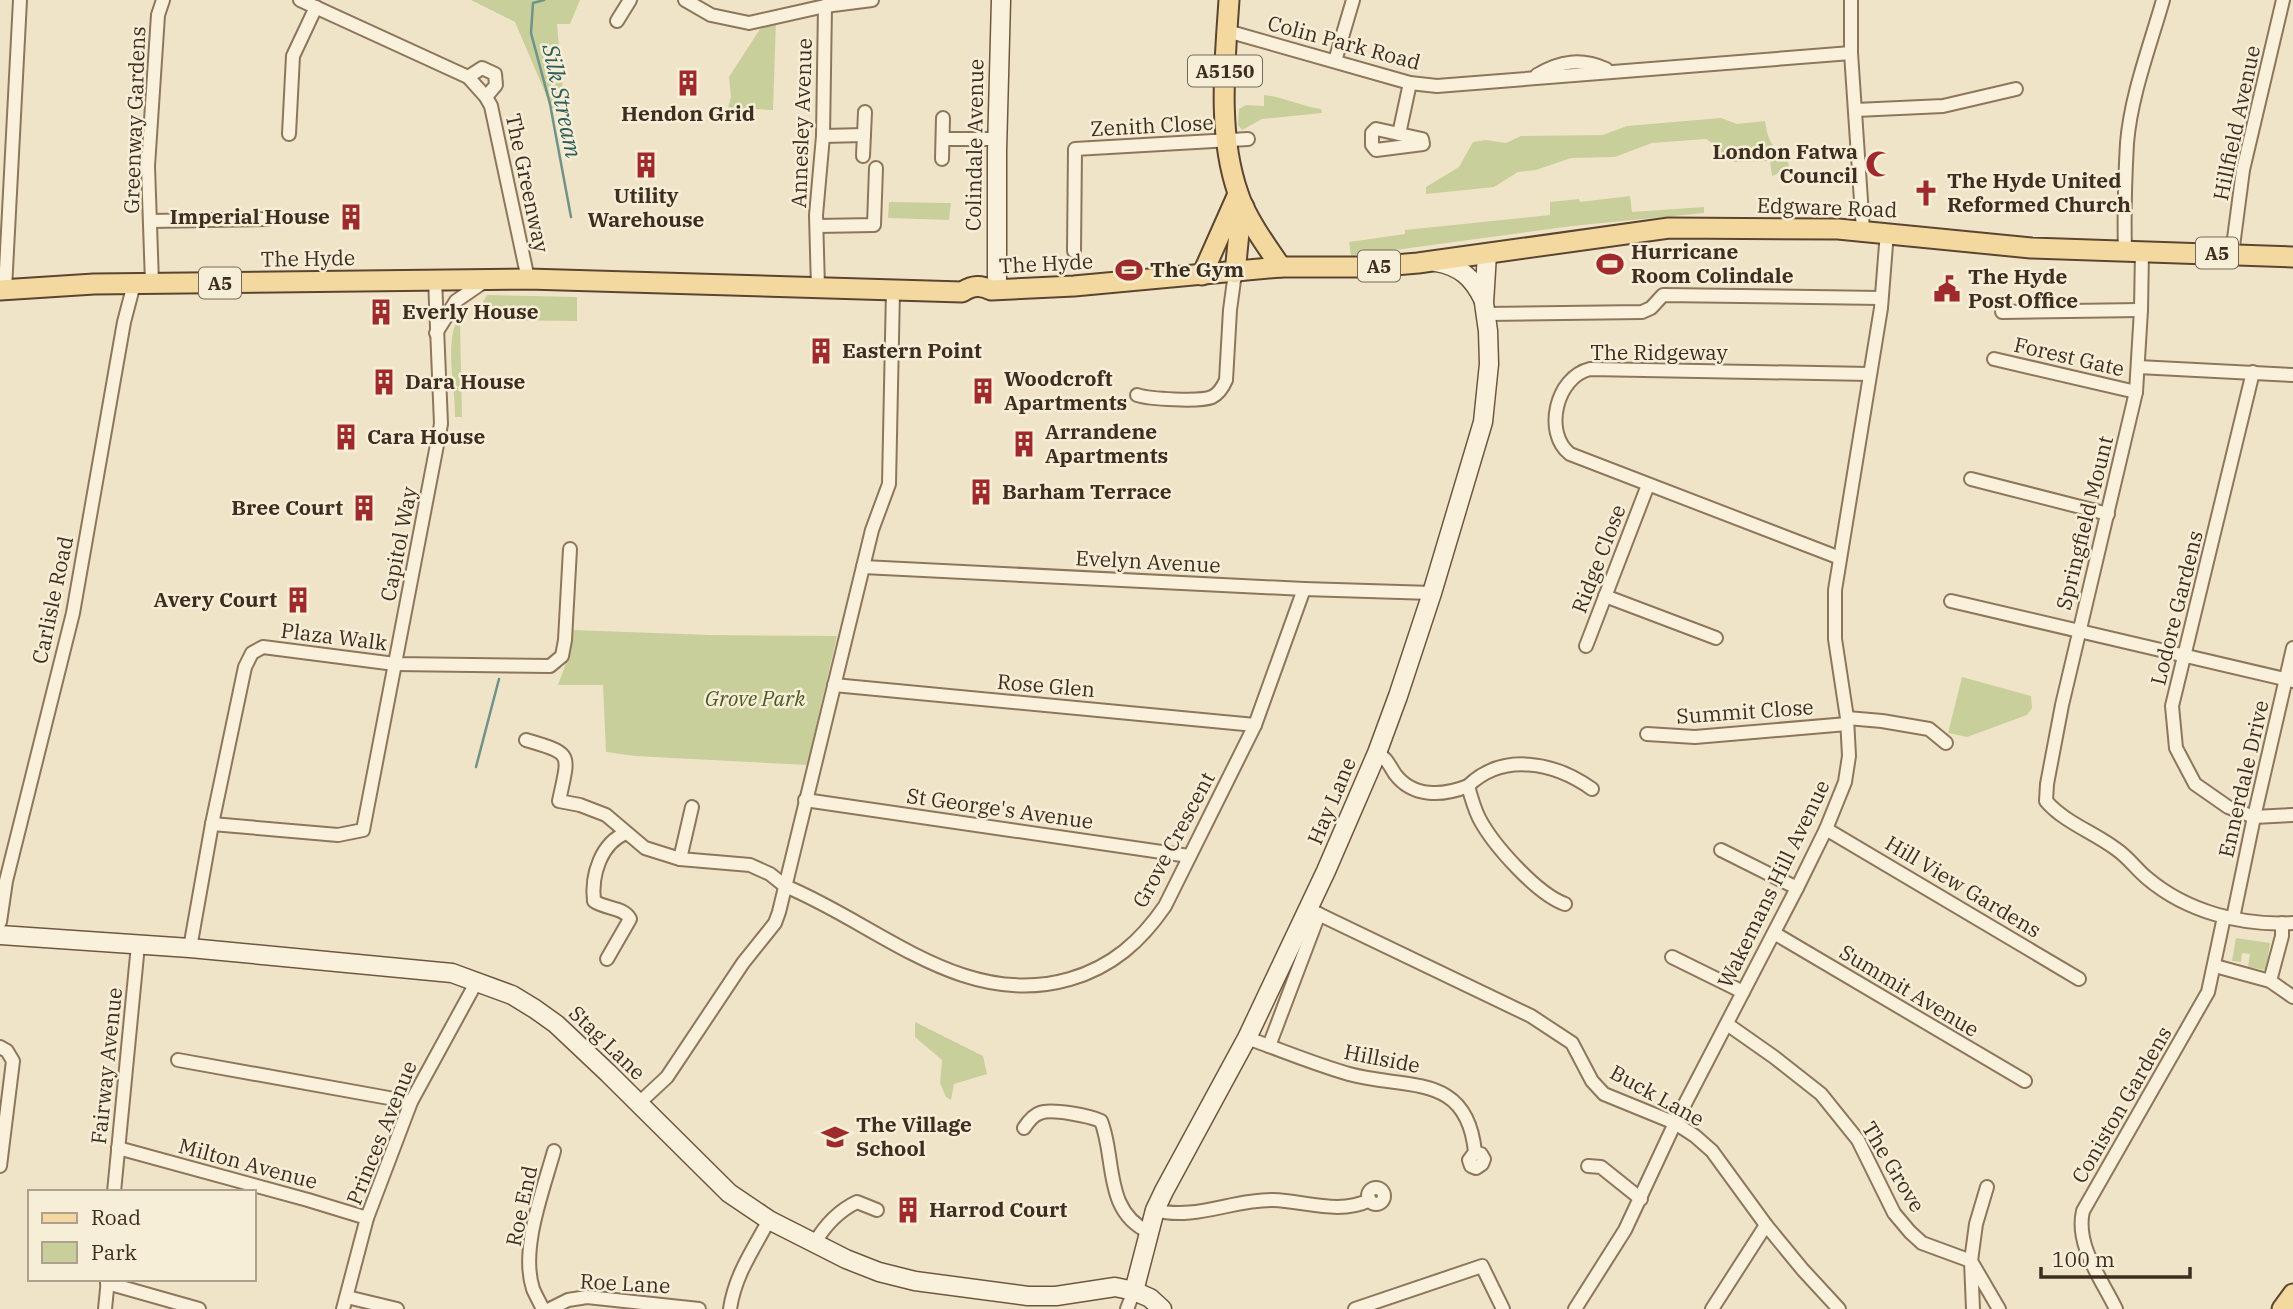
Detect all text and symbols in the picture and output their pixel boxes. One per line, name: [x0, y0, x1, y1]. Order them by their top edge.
street label: Colin Park Road: [1265, 8, 1424, 76]
street label: Greenway Gardens: [117, 26, 151, 214]
street label: Annesley Avenue: [784, 37, 818, 208]
water label: Silk Stream: [536, 40, 590, 161]
street label: Hillfield Avenue: [2206, 43, 2266, 203]
road number: A5150: [1188, 55, 1262, 86]
street label: Colindale Avenue: [959, 59, 989, 231]
building icon: Hendon Grid: [673, 68, 703, 98]
place label: Hendon Grid: [621, 99, 755, 127]
street label: Zenith Close: [1090, 108, 1214, 142]
street label: The Greenway: [500, 111, 557, 256]
place label: London Fatwa Council: [1712, 137, 1858, 189]
mosque icon: London Fatwa Council: [1864, 149, 1894, 179]
building icon: Utility Warehouse: [631, 150, 661, 180]
place label: The Hyde United Reformed Church: [1947, 166, 2131, 218]
church icon: The Hyde United Reformed Church: [1911, 178, 1941, 208]
place label: Utility Warehouse: [588, 181, 705, 233]
street label: Edgware Road: [1756, 191, 1898, 223]
place label: Imperial House: [170, 202, 330, 230]
building icon: Imperial House: [336, 202, 366, 232]
place label: Hurricane Room Colindale: [1631, 237, 1794, 289]
road number: A5: [2196, 238, 2238, 268]
street label: The Hyde: [260, 243, 355, 273]
street label: The Hyde: [998, 247, 1094, 279]
sports icon: Hurricane Room Colindale: [1595, 249, 1625, 279]
road number: A5: [1358, 250, 1400, 282]
sports icon: The Gym: [1114, 255, 1144, 285]
place label: The Gym: [1150, 255, 1244, 283]
place label: The Hyde Post Office: [1968, 262, 2078, 314]
road number: A5: [199, 268, 241, 298]
public building icon: The Hyde Post Office: [1932, 274, 1962, 304]
building icon: Everly House: [366, 297, 396, 327]
place label: Everly House: [402, 297, 539, 325]
street label: Forest Gate: [2011, 330, 2127, 382]
building icon: Eastern Point: [806, 336, 836, 366]
place label: Eastern Point: [842, 336, 982, 364]
street label: The Ridgeway: [1590, 338, 1729, 366]
place label: Woodcroft Apartments: [1004, 364, 1127, 416]
building icon: Dara House: [369, 367, 399, 397]
place label: Dara House: [405, 367, 526, 395]
building icon: Woodcroft Apartments: [968, 376, 998, 406]
place label: Arrandene Apartments: [1045, 417, 1168, 469]
building icon: Cara House: [331, 422, 361, 452]
place label: Cara House: [367, 422, 485, 450]
building icon: Arrandene Apartments: [1009, 429, 1039, 459]
street label: Springfield Mount: [2049, 433, 2119, 613]
building icon: Barham Terrace: [966, 477, 996, 507]
place label: Barham Terrace: [1002, 477, 1172, 505]
street label: Capitol Way: [373, 483, 423, 604]
place label: Bree Court: [231, 493, 343, 521]
building icon: Bree Court: [349, 493, 379, 523]
street label: Ridge Close: [1565, 500, 1632, 617]
street label: Lodore Gardens: [2143, 528, 2209, 688]
street label: Carlisle Road: [25, 533, 79, 666]
street label: Evelyn Avenue: [1075, 543, 1221, 579]
place label: Avery Court: [154, 585, 277, 613]
building icon: Avery Court: [283, 585, 313, 615]
street label: Plaza Walk: [279, 616, 390, 657]
street label: Rose Glen: [996, 667, 1096, 703]
park label: Grove Park: [705, 684, 806, 712]
street label: Summit Close: [1675, 692, 1815, 730]
street label: Ennerdale Drive: [2211, 697, 2275, 860]
street label: Hay Lane: [1300, 753, 1362, 849]
street label: Grove Crescent: [1126, 767, 1221, 912]
street label: Wakemans Hill Avenue: [1711, 775, 1836, 992]
street label: St George's Avenue: [905, 781, 1095, 835]
street label: Hill View Gardens: [1880, 829, 2047, 944]
street label: Summit Avenue: [1835, 937, 1984, 1043]
street label: Fairway Avenue: [84, 986, 128, 1146]
street label: Stag Lane: [563, 999, 652, 1086]
street label: Coniston Gardens: [2065, 1021, 2177, 1188]
street label: Hillside: [1342, 1037, 1422, 1079]
street label: Princes Avenue: [339, 1056, 423, 1209]
street label: Buck Lane: [1605, 1058, 1710, 1132]
place label: The Village School: [856, 1110, 972, 1162]
street label: The Grove: [1856, 1116, 1932, 1217]
school or university icon: The Village School: [820, 1122, 850, 1152]
street label: Milton Avenue: [176, 1131, 321, 1195]
street label: Roe End: [499, 1163, 543, 1249]
legend: [28, 1190, 256, 1281]
building icon: Harrod Court: [893, 1195, 923, 1225]
place label: Harrod Court: [929, 1195, 1068, 1223]
text: Road: [91, 1203, 141, 1231]
scale bar: [2041, 1236, 2190, 1280]
text: Park: [91, 1238, 138, 1266]
text: 100 m: [2052, 1245, 2115, 1273]
street label: Roe Lane: [579, 1267, 671, 1299]

